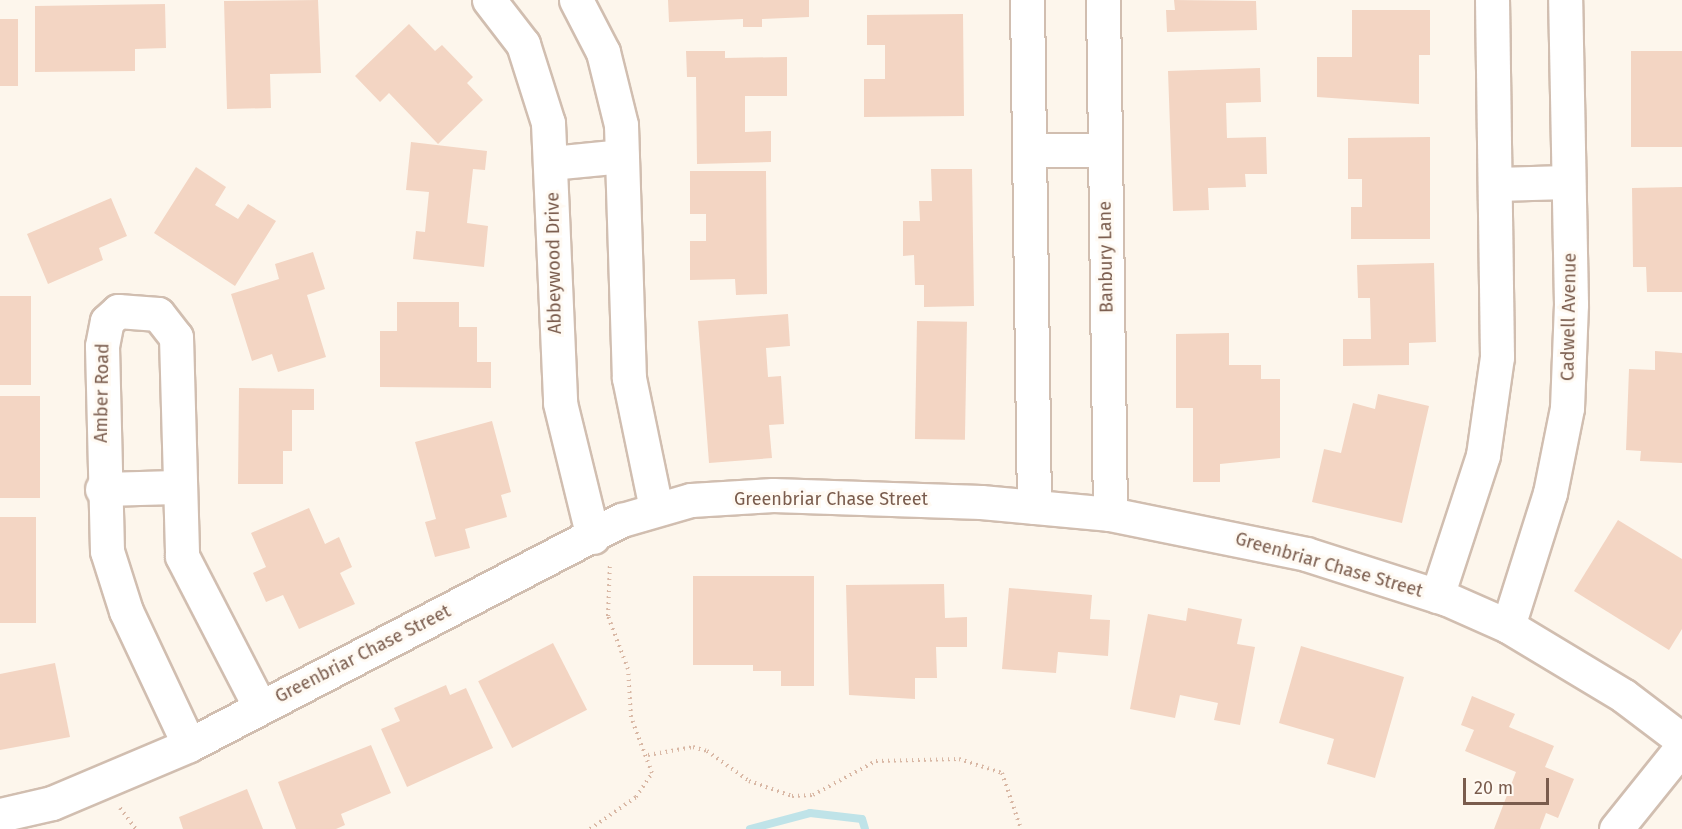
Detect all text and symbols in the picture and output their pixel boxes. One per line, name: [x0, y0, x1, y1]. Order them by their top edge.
street label: Abbeywood Drive: [542, 192, 566, 334]
street label: Banbury Lane: [1094, 201, 1118, 313]
street label: Cadwell Avenue: [1557, 253, 1581, 381]
street label: Amber Road: [90, 343, 114, 443]
street label: Greenbriar Chase Street: [734, 488, 928, 510]
street label: Greenbriar Chase Street: [1233, 528, 1425, 602]
street label: Greenbriar Chase Street: [272, 600, 454, 708]
scale bar: [1466, 766, 1552, 804]
text: 20 m: [1474, 777, 1513, 799]

